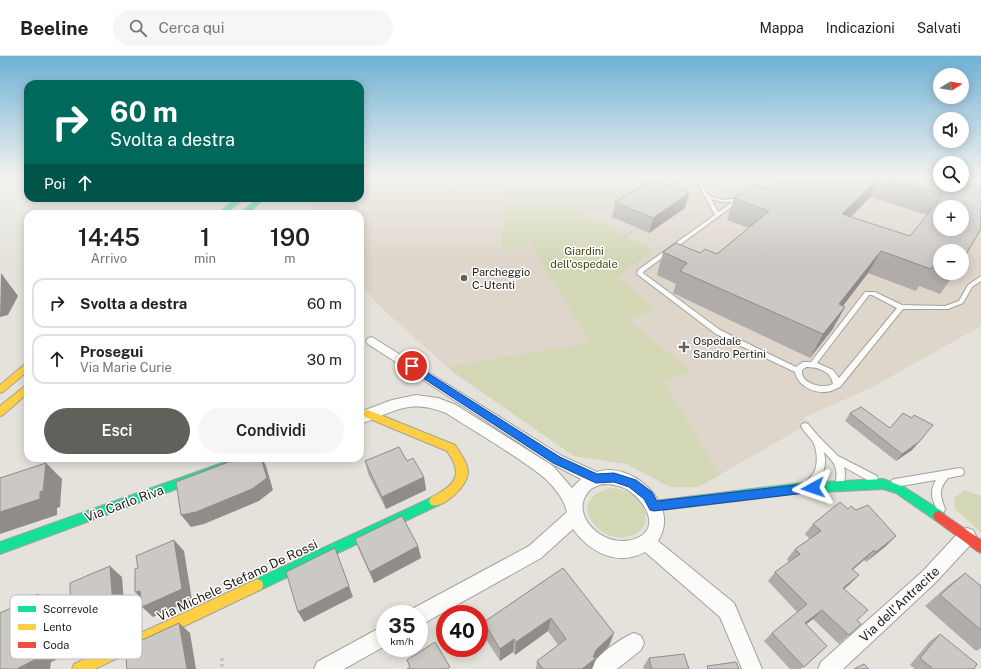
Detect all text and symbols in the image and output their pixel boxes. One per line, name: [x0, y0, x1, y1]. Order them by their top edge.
search box: [113, 10, 393, 46]
text: Beeline: [20, 17, 89, 39]
icon: search: [127, 17, 149, 39]
text: Cerca qui: [159, 19, 224, 36]
text: Mappa: [759, 20, 804, 36]
text: Indicazioni: [826, 20, 895, 36]
text: Salvati: [917, 20, 961, 36]
north arrow: [933, 68, 969, 104]
map controls: [933, 68, 969, 280]
text: 60 m: [110, 95, 178, 128]
icon: right: [44, 96, 96, 148]
button: sound: [933, 112, 969, 148]
text: Svolta a destra: [110, 129, 235, 150]
button: search: [933, 156, 969, 192]
icon: ahead: [74, 172, 96, 194]
text: Poi: [44, 175, 66, 192]
button: +: [933, 200, 969, 236]
text: 14:45: [78, 223, 140, 251]
text: 1: [200, 223, 210, 251]
text: 190: [270, 223, 310, 251]
button: −: [933, 244, 969, 280]
park label: Giardini dell'ospedale: [550, 245, 618, 270]
text: Arrivo: [91, 251, 127, 266]
text: min: [194, 251, 216, 266]
text: m: [284, 251, 296, 266]
place label: Parcheggio C-Utenti: [472, 266, 530, 291]
marker: Parcheggio C-Utenti: [459, 273, 469, 283]
icon: right: [46, 292, 68, 314]
text: Svolta a destra: [80, 295, 187, 312]
text: 60 m: [307, 295, 342, 312]
place label: Ospedale Sandro Pertini: [693, 335, 766, 360]
marker: Ospedale Sandro Pertini: [678, 341, 690, 353]
text: Prosegui: [80, 343, 143, 360]
icon: ahead: [46, 348, 68, 370]
pin: [395, 349, 429, 383]
text: 30 m: [307, 351, 342, 368]
icon: arrive: [401, 355, 423, 377]
text: Via Marie Curie: [80, 360, 172, 375]
button: Esci: [44, 408, 190, 454]
button: Condividi: [198, 408, 344, 454]
position arrow: [792, 467, 834, 509]
street label: Via Carlo Riva: [83, 482, 166, 525]
street label: Via Michele Stefano De Rossi: [155, 537, 320, 624]
street label: Via dell'Antracite: [856, 564, 942, 645]
legend: [10, 595, 142, 659]
text: Scorrevole: [43, 603, 98, 615]
speed limit sign: 40: [436, 605, 488, 657]
text: 35: [389, 614, 415, 638]
text: Lento: [43, 621, 72, 633]
text: km/h: [390, 635, 414, 647]
text: Coda: [43, 639, 69, 651]

